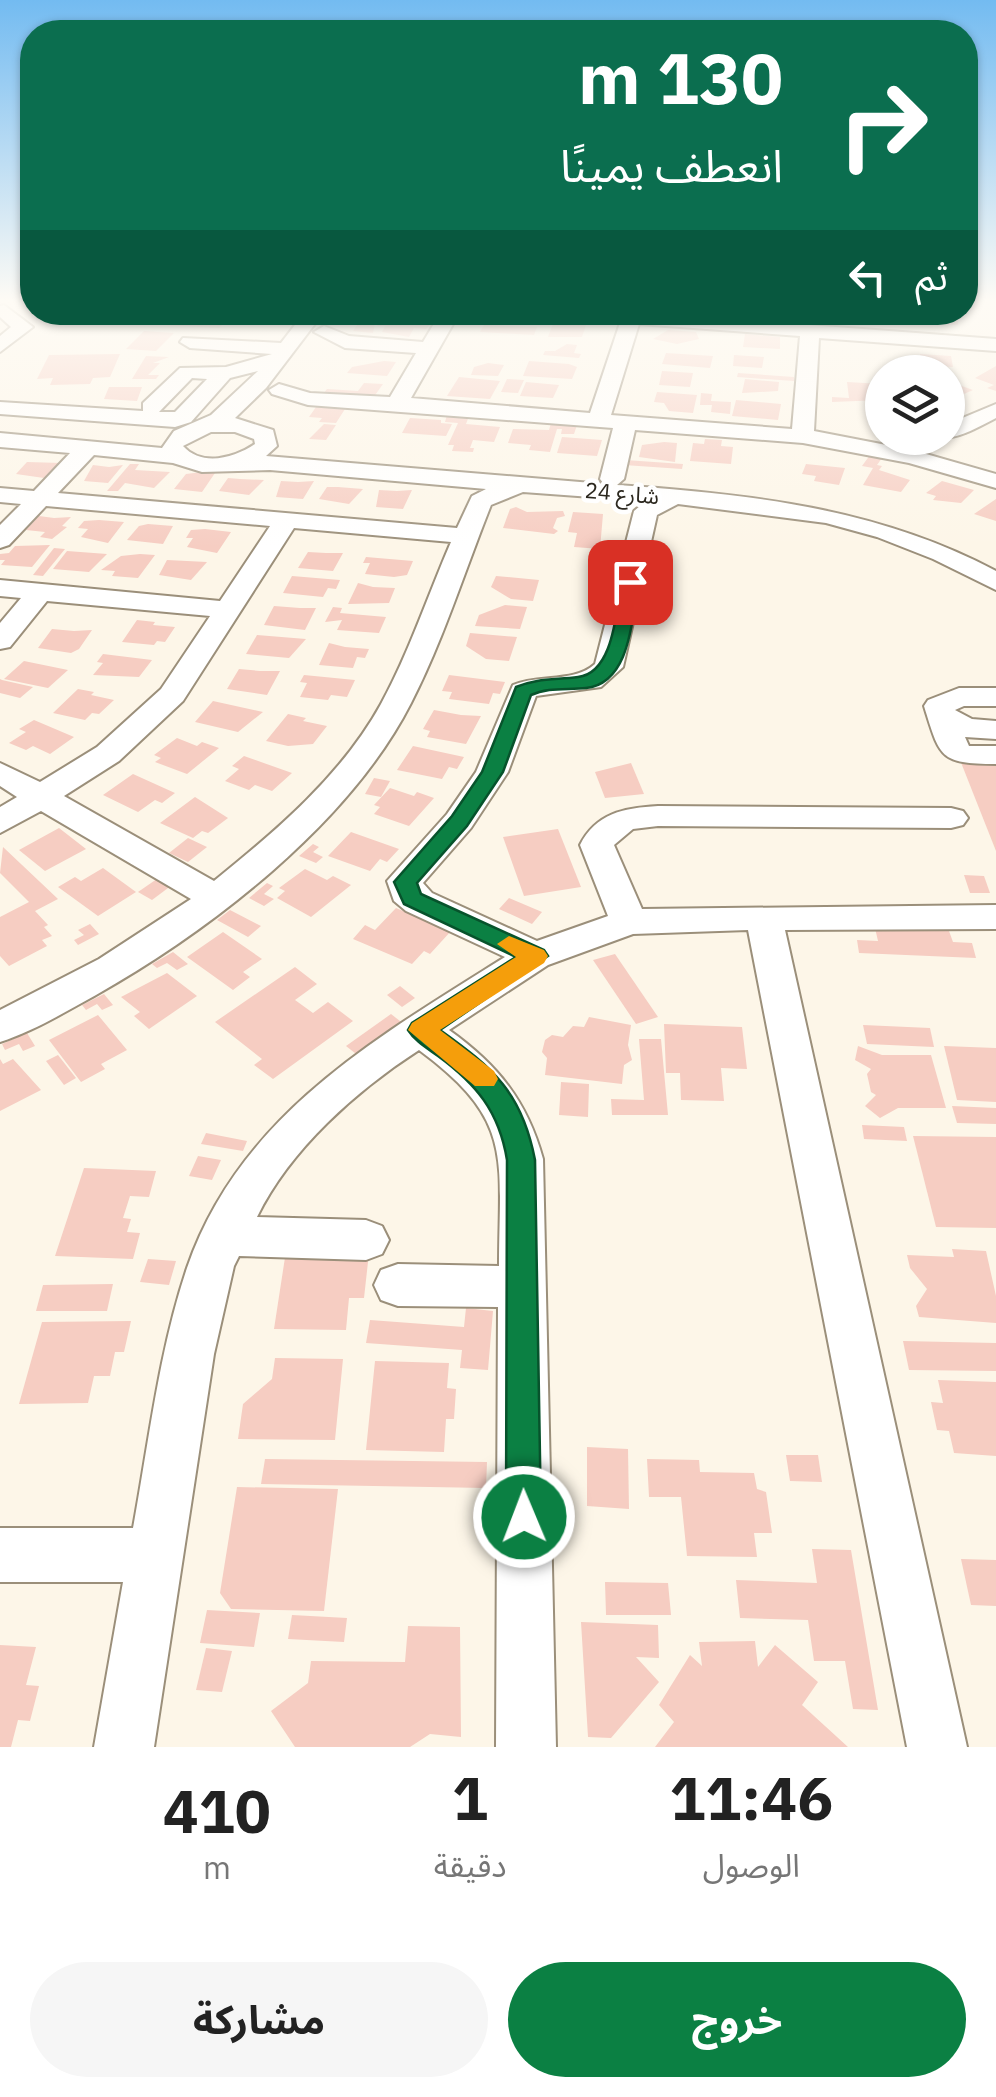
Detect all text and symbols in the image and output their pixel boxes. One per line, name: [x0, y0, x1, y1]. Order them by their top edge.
text: 130 m: [578, 32, 783, 123]
icon: right: [818, 60, 948, 190]
text: انعطف يمينًا: [560, 136, 783, 194]
icon: left: [840, 250, 895, 305]
text: ثم: [915, 251, 948, 300]
map controls: [865, 355, 965, 455]
button: layers: [865, 355, 965, 455]
street label: شارع 24: [583, 475, 660, 513]
pin: [588, 540, 673, 625]
icon: arrive: [603, 555, 658, 610]
position arrow: [472, 1465, 576, 1569]
text: 1: [452, 1758, 488, 1837]
text: 11:46: [669, 1758, 833, 1837]
text: 410: [163, 1771, 271, 1850]
text: دقيقة: [434, 1844, 507, 1886]
text: الوصول: [703, 1844, 800, 1886]
text: m: [203, 1846, 231, 1888]
button: مشاركة: [30, 1962, 488, 2077]
button: خروج: [508, 1962, 966, 2077]

